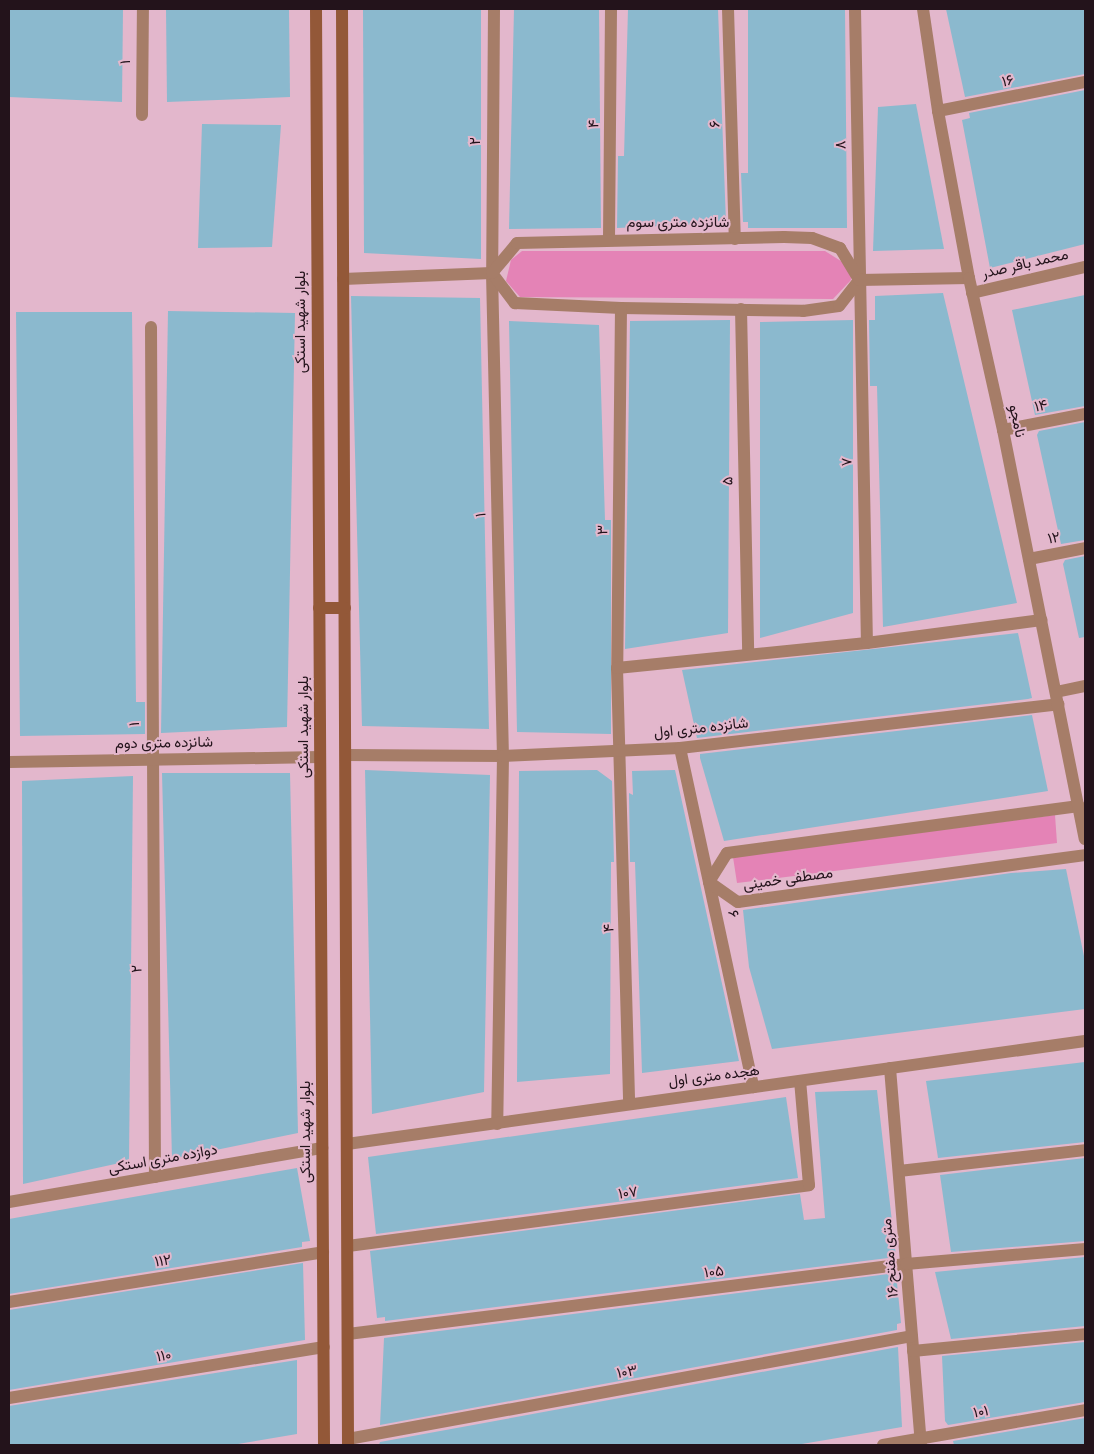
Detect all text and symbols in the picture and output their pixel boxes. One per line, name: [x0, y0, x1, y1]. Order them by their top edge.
street label: ۱: [117, 60, 135, 64]
street label: ۱۶: [1001, 71, 1015, 91]
street label: ۴: [585, 120, 603, 128]
street label: ۶: [706, 120, 724, 128]
street label: ۲: [467, 137, 485, 145]
street label: ۸: [832, 140, 850, 150]
street label: شانزده متری سوم: [627, 214, 729, 232]
street label: محمد باقر صدر: [980, 245, 1070, 283]
street label: بلوار شهید استکی: [292, 271, 310, 373]
street label: ۱۴: [1033, 396, 1049, 416]
street label: نامجو: [1005, 403, 1029, 439]
street label: ۷: [838, 457, 856, 467]
street label: ۵: [719, 476, 737, 486]
street label: ۱: [472, 513, 490, 517]
street label: ۳: [594, 525, 612, 535]
street label: ۱۲: [1046, 528, 1062, 548]
street label: بلوار شهید استکی: [295, 676, 313, 778]
street label: شانزده متری اول: [653, 714, 749, 742]
street label: ۱: [126, 722, 144, 726]
street label: شانزده متری دوم: [115, 733, 213, 753]
street label: مصطفی خمینی: [742, 864, 834, 894]
street label: ۶: [723, 909, 743, 919]
street label: ۴: [600, 924, 618, 932]
street label: ۲: [128, 965, 146, 973]
street label: هجده متری اول: [667, 1061, 761, 1091]
street label: بلوار شهید استکی: [297, 1081, 315, 1183]
street label: دوازده متری استکی: [107, 1141, 219, 1177]
street label: ۱۰۷: [617, 1183, 639, 1203]
street label: ۱۶ متری مفتح: [878, 1218, 902, 1298]
street label: ۱۱۲: [153, 1251, 173, 1271]
street label: ۱۰۵: [703, 1262, 725, 1282]
street label: ۱۱۰: [155, 1346, 173, 1366]
street label: ۱۰۳: [615, 1361, 639, 1383]
street label: ۱۰۱: [972, 1402, 990, 1422]

